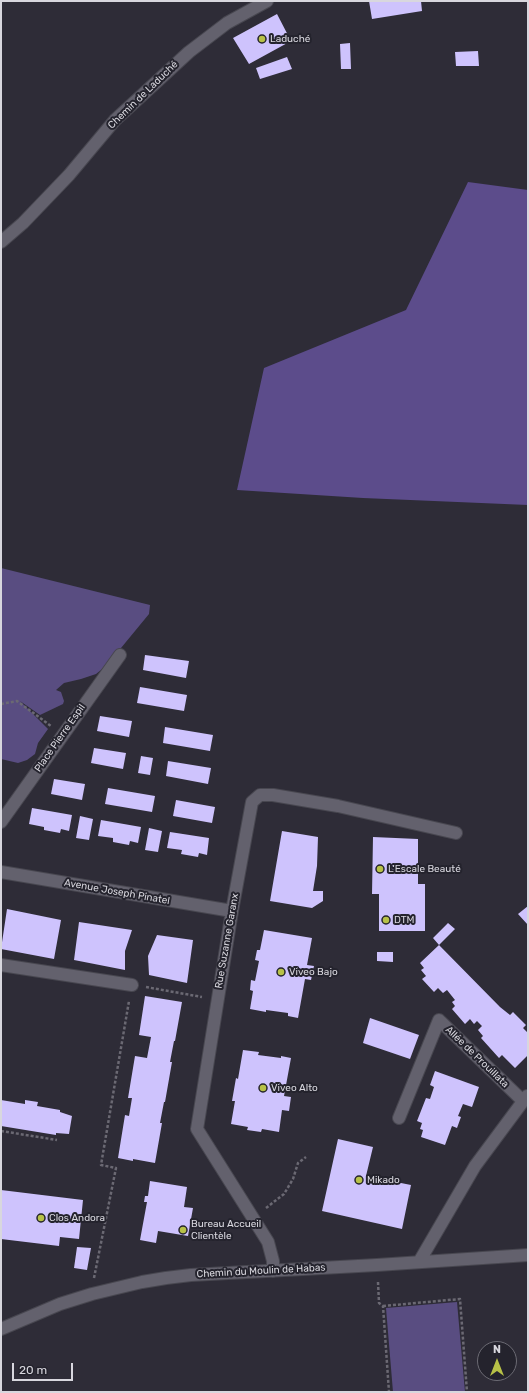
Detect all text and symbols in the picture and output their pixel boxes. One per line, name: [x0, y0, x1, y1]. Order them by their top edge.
place label: Laduché: [270, 33, 310, 45]
marker: Laduché: [257, 34, 267, 44]
street label: Chemin de Laduché: [106, 59, 180, 131]
street label: Place Pierre Espil: [32, 702, 88, 774]
place label: L'Escale Beauté: [388, 863, 461, 875]
marker: L'Escale Beauté: [375, 864, 385, 874]
street label: Avenue Joseph Pinatel: [63, 877, 171, 907]
street label: Rue Suzanne Garanx: [213, 892, 241, 990]
place label: DTM: [394, 914, 414, 926]
marker: DTM: [381, 915, 391, 925]
place label: Viveo Bajo: [289, 966, 338, 978]
marker: Viveo Bajo: [276, 967, 286, 977]
street label: Allée de Prouillata: [443, 1024, 511, 1090]
place label: Viveo Alto: [271, 1082, 318, 1094]
marker: Viveo Alto: [258, 1083, 268, 1093]
place label: Mikado: [367, 1174, 400, 1186]
marker: Mikado: [354, 1175, 364, 1185]
place label: Clos Andora: [49, 1212, 105, 1224]
marker: Clos Andora: [36, 1213, 46, 1223]
place label: Bureau Accueil Clientèle: [191, 1218, 261, 1242]
marker: Bureau Accueil Clientèle: [178, 1225, 188, 1235]
street label: Chemin du Moulin de Habas: [196, 1262, 326, 1280]
north arrow: [477, 1341, 517, 1381]
text: N: [493, 1343, 501, 1356]
scale bar: [14, 1355, 75, 1381]
text: 20 m: [19, 1363, 47, 1377]

